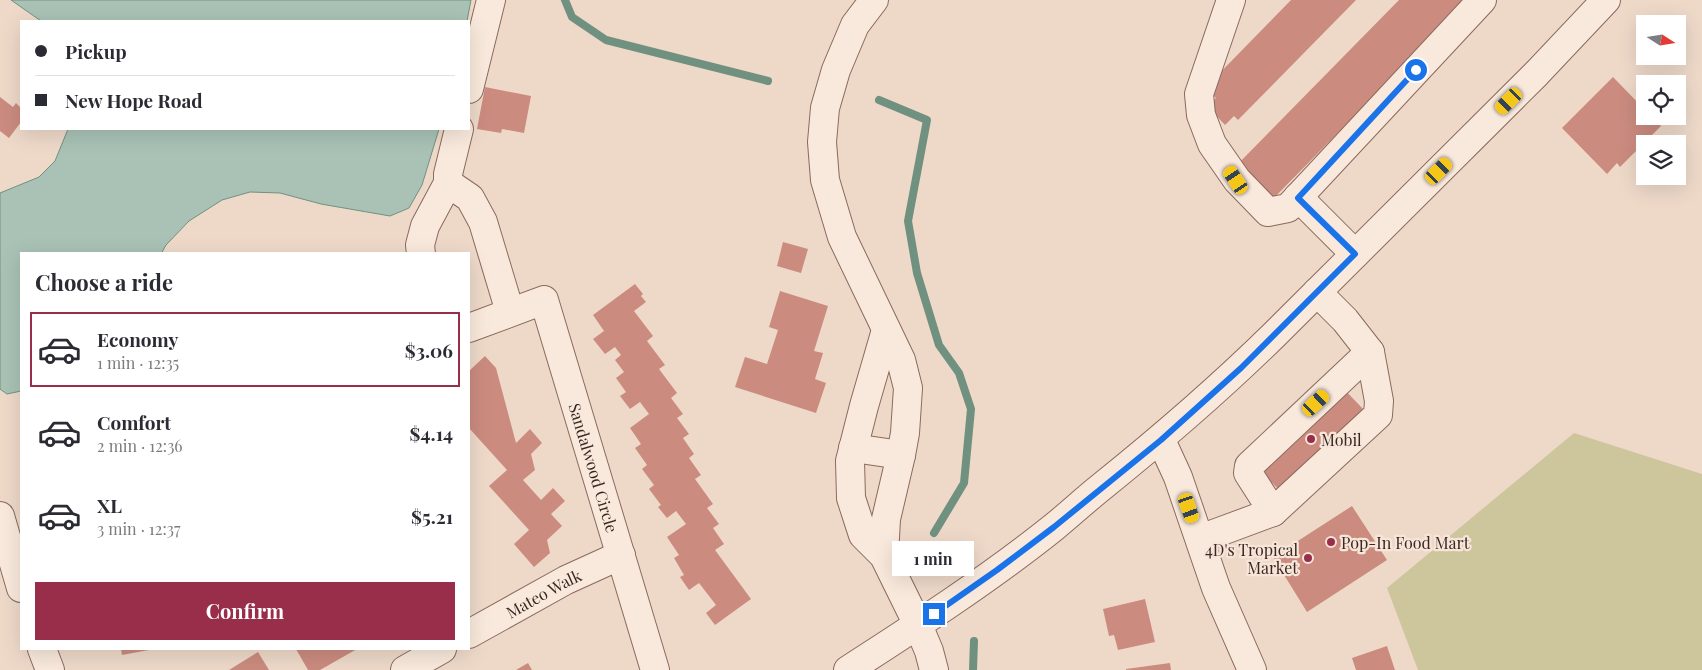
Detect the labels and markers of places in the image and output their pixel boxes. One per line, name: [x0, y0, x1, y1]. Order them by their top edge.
place label: Mobil: [1321, 429, 1362, 450]
marker: Mobil: [1305, 433, 1317, 445]
place label: Pop-In Food Mart: [1341, 532, 1470, 553]
marker: Pop-In Food Mart: [1325, 536, 1337, 548]
place label: 4D's Tropical Market: [1205, 539, 1298, 578]
marker: 4D's Tropical Market: [1302, 552, 1314, 564]

